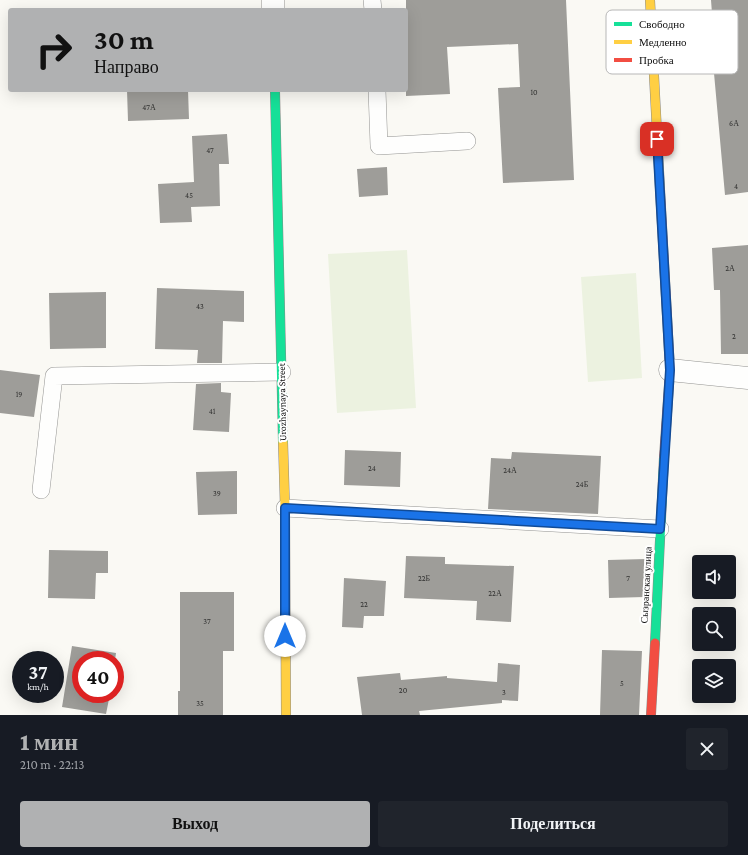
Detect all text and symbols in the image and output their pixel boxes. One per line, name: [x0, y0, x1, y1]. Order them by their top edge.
legend: [606, 10, 738, 74]
text: Свободно: [639, 18, 685, 30]
icon: right: [28, 24, 80, 76]
text: 30 m: [94, 24, 154, 55]
text: Медленно: [639, 36, 687, 48]
text: Пробка: [639, 54, 674, 66]
text: Направо: [94, 57, 159, 77]
house number: 10: [530, 88, 538, 97]
house number: 47А: [142, 103, 156, 112]
house number: 6А: [729, 119, 739, 128]
pin: [640, 122, 674, 156]
icon: arrive: [646, 128, 668, 150]
house number: 47: [206, 146, 214, 155]
house number: 4: [734, 182, 738, 191]
house number: 45: [185, 191, 193, 200]
house number: 2А: [725, 264, 735, 273]
house number: 43: [196, 302, 204, 311]
house number: 2: [732, 332, 736, 341]
street label: Urozhaynaya Street: [276, 362, 288, 441]
house number: 19: [16, 390, 22, 399]
house number: 41: [209, 407, 216, 416]
house number: 24: [368, 464, 376, 473]
house number: 24А: [503, 466, 517, 475]
house number: 24Б: [576, 480, 589, 489]
house number: 39: [213, 489, 221, 498]
street label: Сызранская улица: [638, 546, 654, 624]
map controls: [692, 555, 736, 703]
button: sound: [692, 555, 736, 599]
house number: 22Б: [418, 574, 430, 583]
house number: 7: [626, 574, 630, 583]
house number: 22А: [488, 589, 502, 598]
house number: 22: [360, 600, 368, 609]
button: search: [692, 607, 736, 651]
position arrow: [264, 615, 306, 657]
house number: 37: [203, 617, 211, 626]
speed limit sign: 40: [72, 651, 124, 703]
button: layers: [692, 659, 736, 703]
text: 37: [28, 661, 48, 683]
house number: 5: [620, 679, 624, 688]
text: km/h: [27, 681, 49, 692]
house number: 20: [399, 686, 408, 695]
house number: 3: [502, 688, 506, 697]
house number: 35: [196, 699, 204, 708]
text: 1 мин: [20, 728, 78, 755]
button: close: [686, 728, 728, 770]
text: 210 m · 22:13: [20, 757, 85, 772]
button: Выход: [20, 801, 370, 847]
button: Поделиться: [378, 801, 728, 847]

